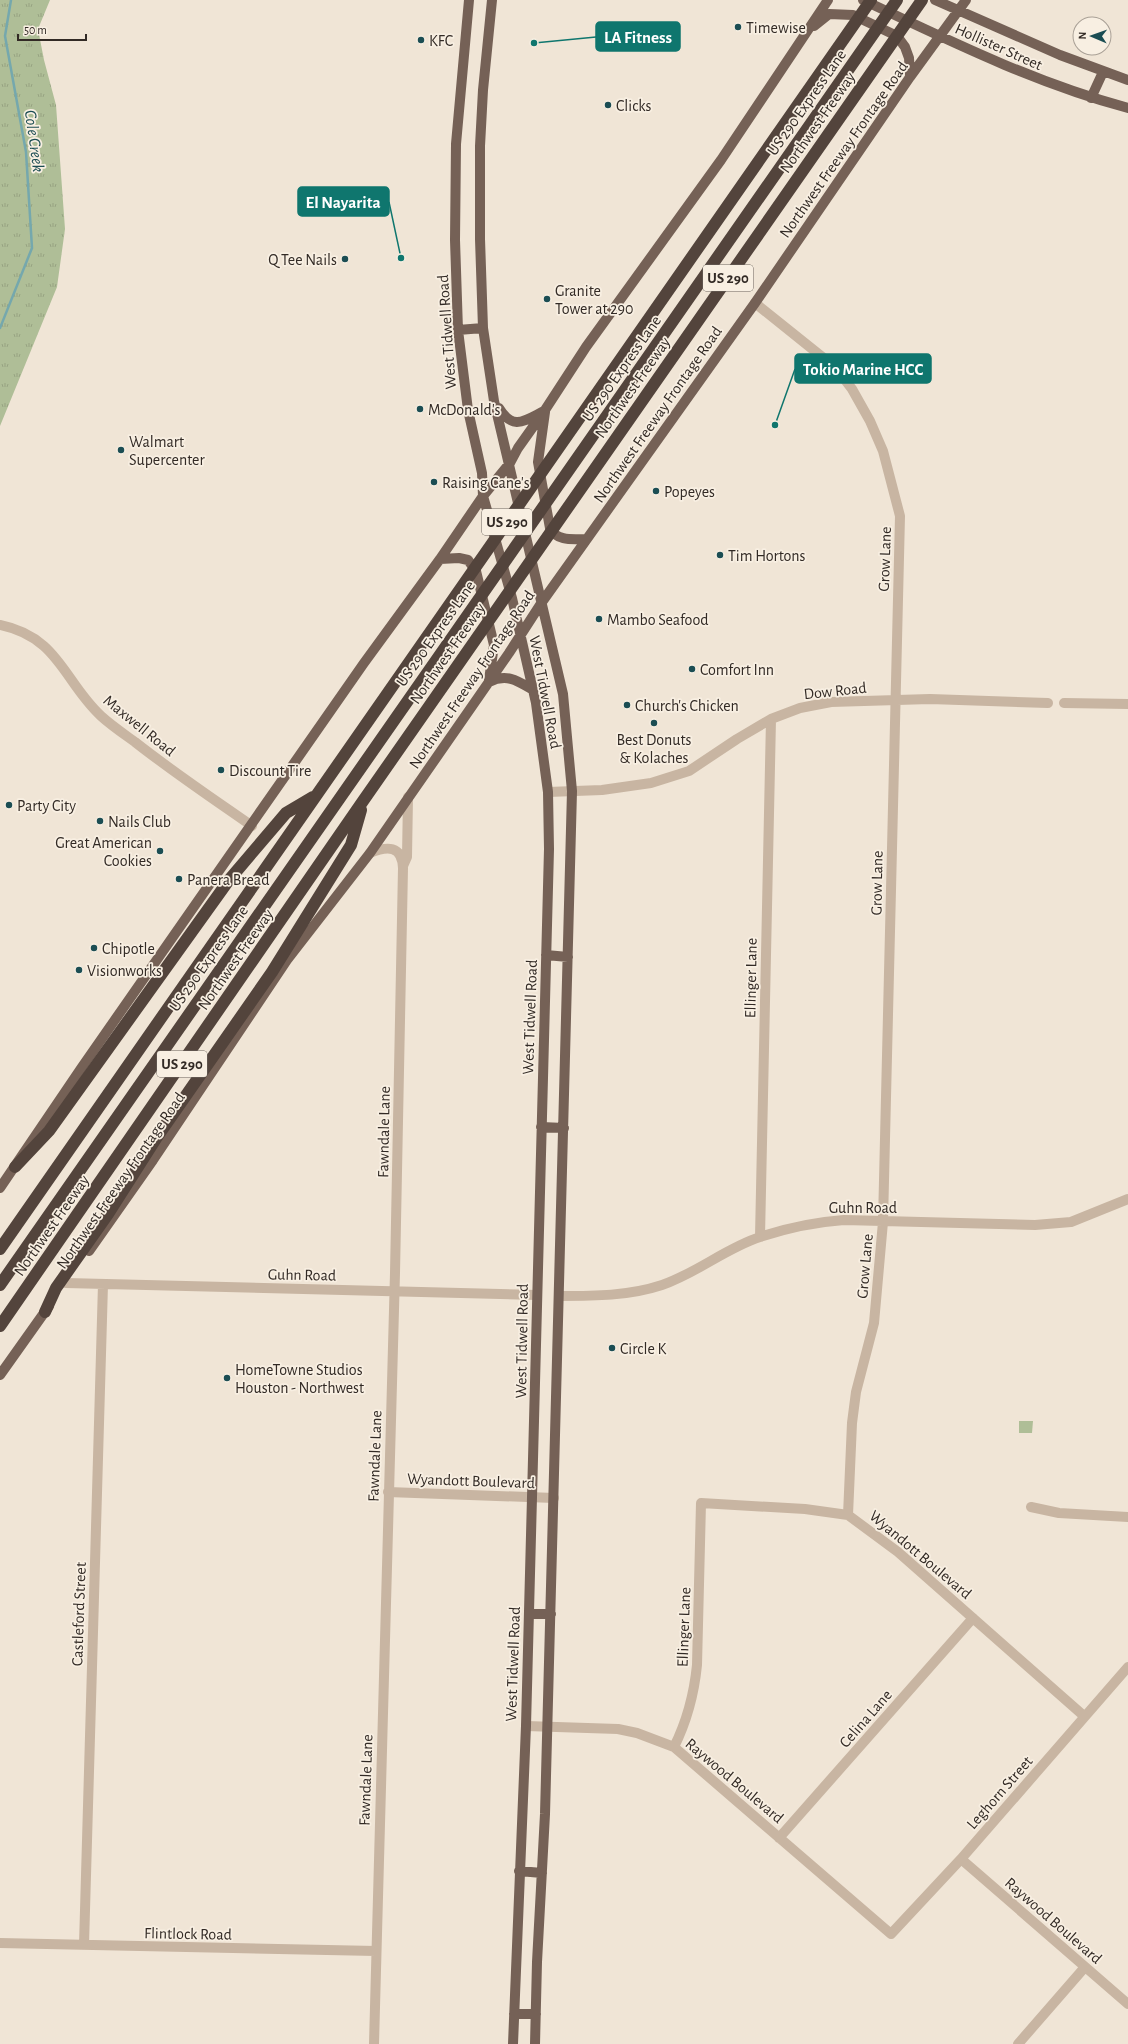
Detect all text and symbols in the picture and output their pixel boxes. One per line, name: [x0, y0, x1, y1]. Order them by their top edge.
scale bar: [18, 16, 86, 42]
north arrow: [1072, 16, 1112, 56]
place label: Timewise: [746, 20, 806, 36]
street label: Hollister Street: [952, 21, 1045, 73]
callout: LA Fitness: [596, 22, 680, 51]
marker: Timewise: [733, 22, 743, 32]
text: 50 m: [24, 24, 47, 36]
text: LA Fitness: [604, 29, 673, 46]
text: N: [1077, 32, 1088, 40]
place label: KFC: [429, 33, 453, 49]
marker: KFC: [416, 35, 426, 45]
street label: US 290 Express Lane: [764, 47, 849, 158]
street label: Northwest Freeway Frontage Road: [777, 58, 912, 241]
street label: Northwest Freeway: [777, 69, 859, 176]
place label: Clicks: [616, 98, 652, 114]
marker: Clicks: [603, 100, 613, 110]
water label: Cole Creek: [22, 109, 47, 173]
callout: El Nayarita: [298, 187, 389, 216]
text: El Nayarita: [305, 194, 381, 212]
place label: Q Tee Nails: [268, 252, 337, 269]
marker: Q Tee Nails: [340, 254, 350, 264]
road number: US 290: [703, 265, 753, 291]
street label: West Tidwell Road: [435, 274, 459, 390]
place label: Granite Tower at 290: [555, 283, 634, 317]
marker: Granite Tower at 290: [542, 294, 552, 304]
street label: US 290 Express Lane: [579, 313, 664, 424]
street label: Northwest Freeway Frontage Road: [591, 323, 726, 506]
street label: Northwest Freeway: [592, 334, 674, 441]
callout: Tokio Marine HCC: [795, 354, 931, 383]
text: Tokio Marine HCC: [803, 361, 923, 378]
place label: McDonald's: [428, 402, 501, 418]
marker: McDonald's: [415, 404, 425, 414]
place label: Walmart Supercenter: [129, 434, 205, 468]
marker: Walmart Supercenter: [116, 445, 126, 455]
place label: Raising Cane's: [442, 475, 530, 491]
marker: Raising Cane's: [429, 477, 439, 487]
place label: Popeyes: [664, 484, 715, 501]
marker: Popeyes: [651, 486, 661, 496]
road number: US 290: [482, 509, 532, 535]
street label: Grow Lane: [876, 526, 894, 592]
place label: Tim Hortons: [728, 548, 805, 564]
marker: Tim Hortons: [715, 550, 725, 560]
street label: US 290 Express Lane: [393, 578, 478, 689]
street label: Northwest Freeway Frontage Road: [406, 588, 538, 772]
street label: Northwest Freeway: [407, 600, 489, 707]
place label: Mambo Seafood: [607, 612, 709, 628]
marker: Mambo Seafood: [594, 614, 604, 624]
street label: West Tidwell Road: [526, 634, 564, 750]
place label: Comfort Inn: [700, 662, 774, 678]
marker: Comfort Inn: [687, 664, 697, 674]
street label: Dow Road: [803, 680, 867, 702]
street label: Maxwell Road: [100, 692, 178, 759]
place label: Church's Chicken: [635, 698, 739, 714]
marker: Church's Chicken: [622, 700, 632, 710]
marker: Best Donuts & Kolaches: [649, 718, 659, 728]
place label: Best Donuts & Kolaches: [617, 732, 692, 766]
place label: Discount Tire: [229, 763, 311, 779]
marker: Discount Tire: [216, 765, 226, 775]
place label: Party City: [17, 798, 76, 815]
marker: Party City: [4, 800, 14, 810]
place label: Nails Club: [108, 814, 171, 830]
marker: Nails Club: [95, 816, 105, 826]
place label: Great American Cookies: [55, 835, 152, 869]
marker: Great American Cookies: [155, 846, 165, 856]
street label: Grow Lane: [868, 850, 886, 916]
place label: Panera Bread: [187, 872, 269, 888]
marker: Panera Bread: [174, 874, 184, 884]
street label: US 290 Express Lane: [166, 903, 251, 1014]
street label: Northwest Freeway: [195, 906, 277, 1013]
street label: Ellinger Lane: [742, 938, 760, 1018]
place label: Chipotle: [102, 941, 155, 957]
marker: Chipotle: [89, 943, 99, 953]
street label: West Tidwell Road: [520, 959, 540, 1075]
place label: Visionworks: [87, 963, 162, 979]
marker: Visionworks: [74, 965, 84, 975]
road number: US 290: [157, 1051, 207, 1077]
street label: Fawndale Lane: [375, 1086, 393, 1178]
street label: Northwest Freeway Frontage Road: [52, 1088, 188, 1272]
street label: Northwest Freeway: [9, 1171, 93, 1279]
street label: Guhn Road: [829, 1200, 897, 1216]
street label: Grow Lane: [854, 1233, 876, 1299]
street label: Guhn Road: [268, 1266, 336, 1284]
street label: West Tidwell Road: [513, 1283, 531, 1399]
place label: Circle K: [620, 1341, 666, 1357]
marker: Circle K: [607, 1343, 617, 1353]
place label: HomeTowne Studios Houston - Northwest: [235, 1362, 364, 1396]
marker: HomeTowne Studios Houston - Northwest: [222, 1373, 232, 1383]
street label: Fawndale Lane: [365, 1410, 385, 1502]
street label: Wyandott Boulevard: [407, 1471, 535, 1492]
street label: Wyandott Boulevard: [866, 1508, 974, 1603]
street label: Castleford Street: [69, 1562, 89, 1666]
street label: Ellinger Lane: [675, 1587, 693, 1667]
street label: West Tidwell Road: [503, 1606, 523, 1722]
street label: Celina Lane: [836, 1687, 895, 1751]
street label: Fawndale Lane: [356, 1734, 376, 1826]
street label: Raywood Boulevard: [682, 1735, 787, 1827]
street label: Leghorn Street: [964, 1753, 1036, 1832]
street label: Raywood Boulevard: [1001, 1874, 1105, 1968]
street label: Flintlock Road: [144, 1925, 232, 1943]

